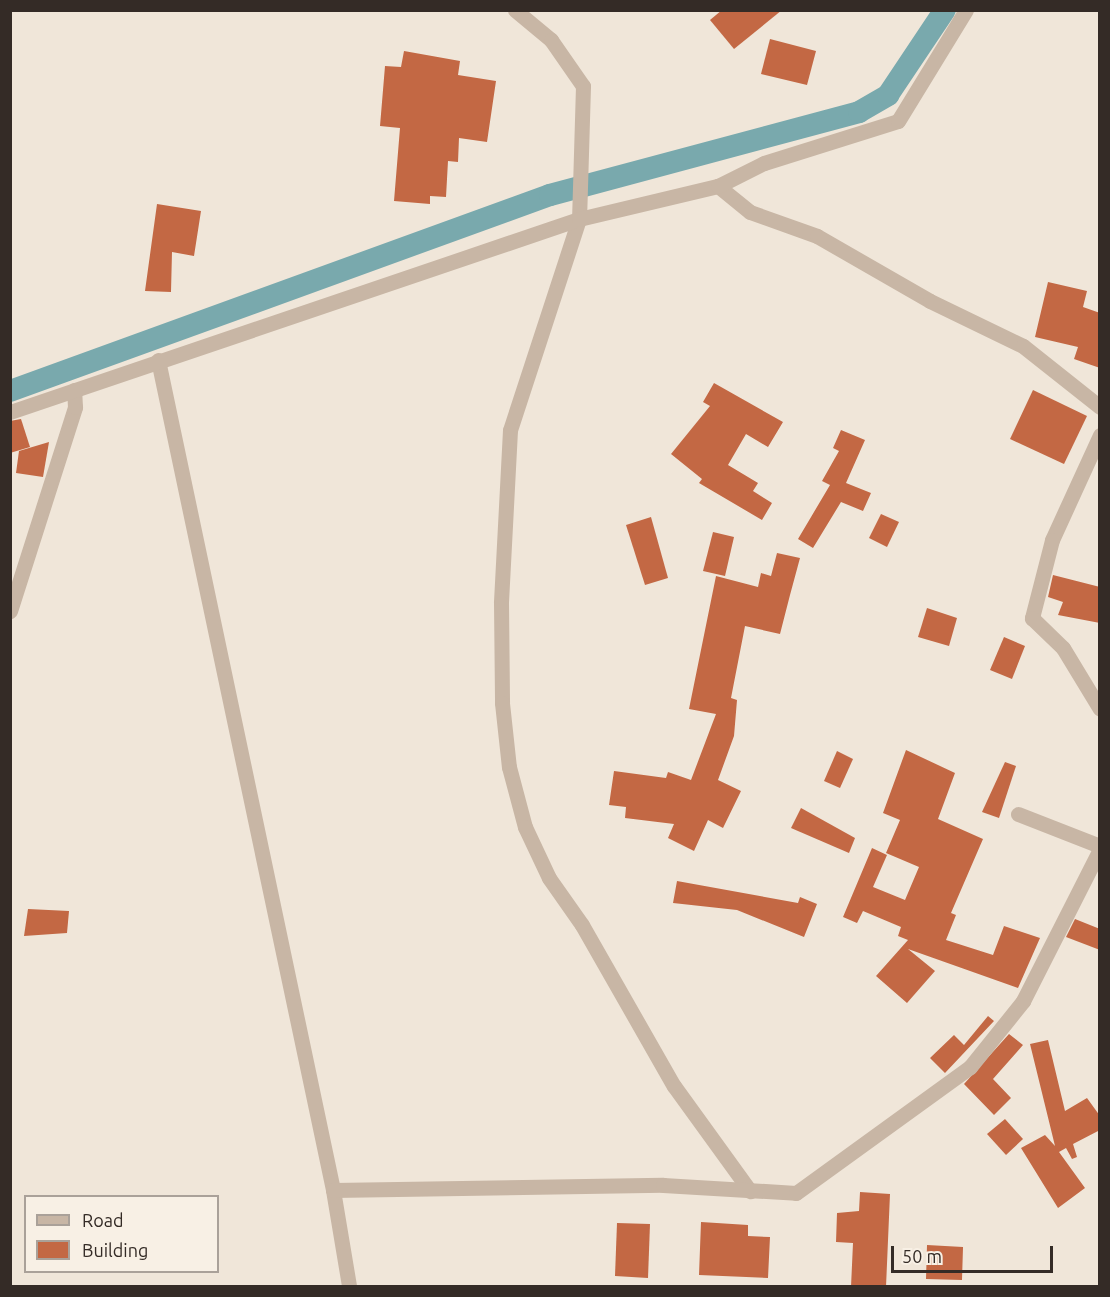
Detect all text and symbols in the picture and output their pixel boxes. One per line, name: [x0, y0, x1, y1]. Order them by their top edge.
legend: [24, 1195, 219, 1273]
text: Road: [82, 1210, 124, 1230]
scale bar: [894, 1234, 1056, 1272]
text: Building: [82, 1240, 148, 1260]
text: 50 m: [902, 1246, 942, 1266]

